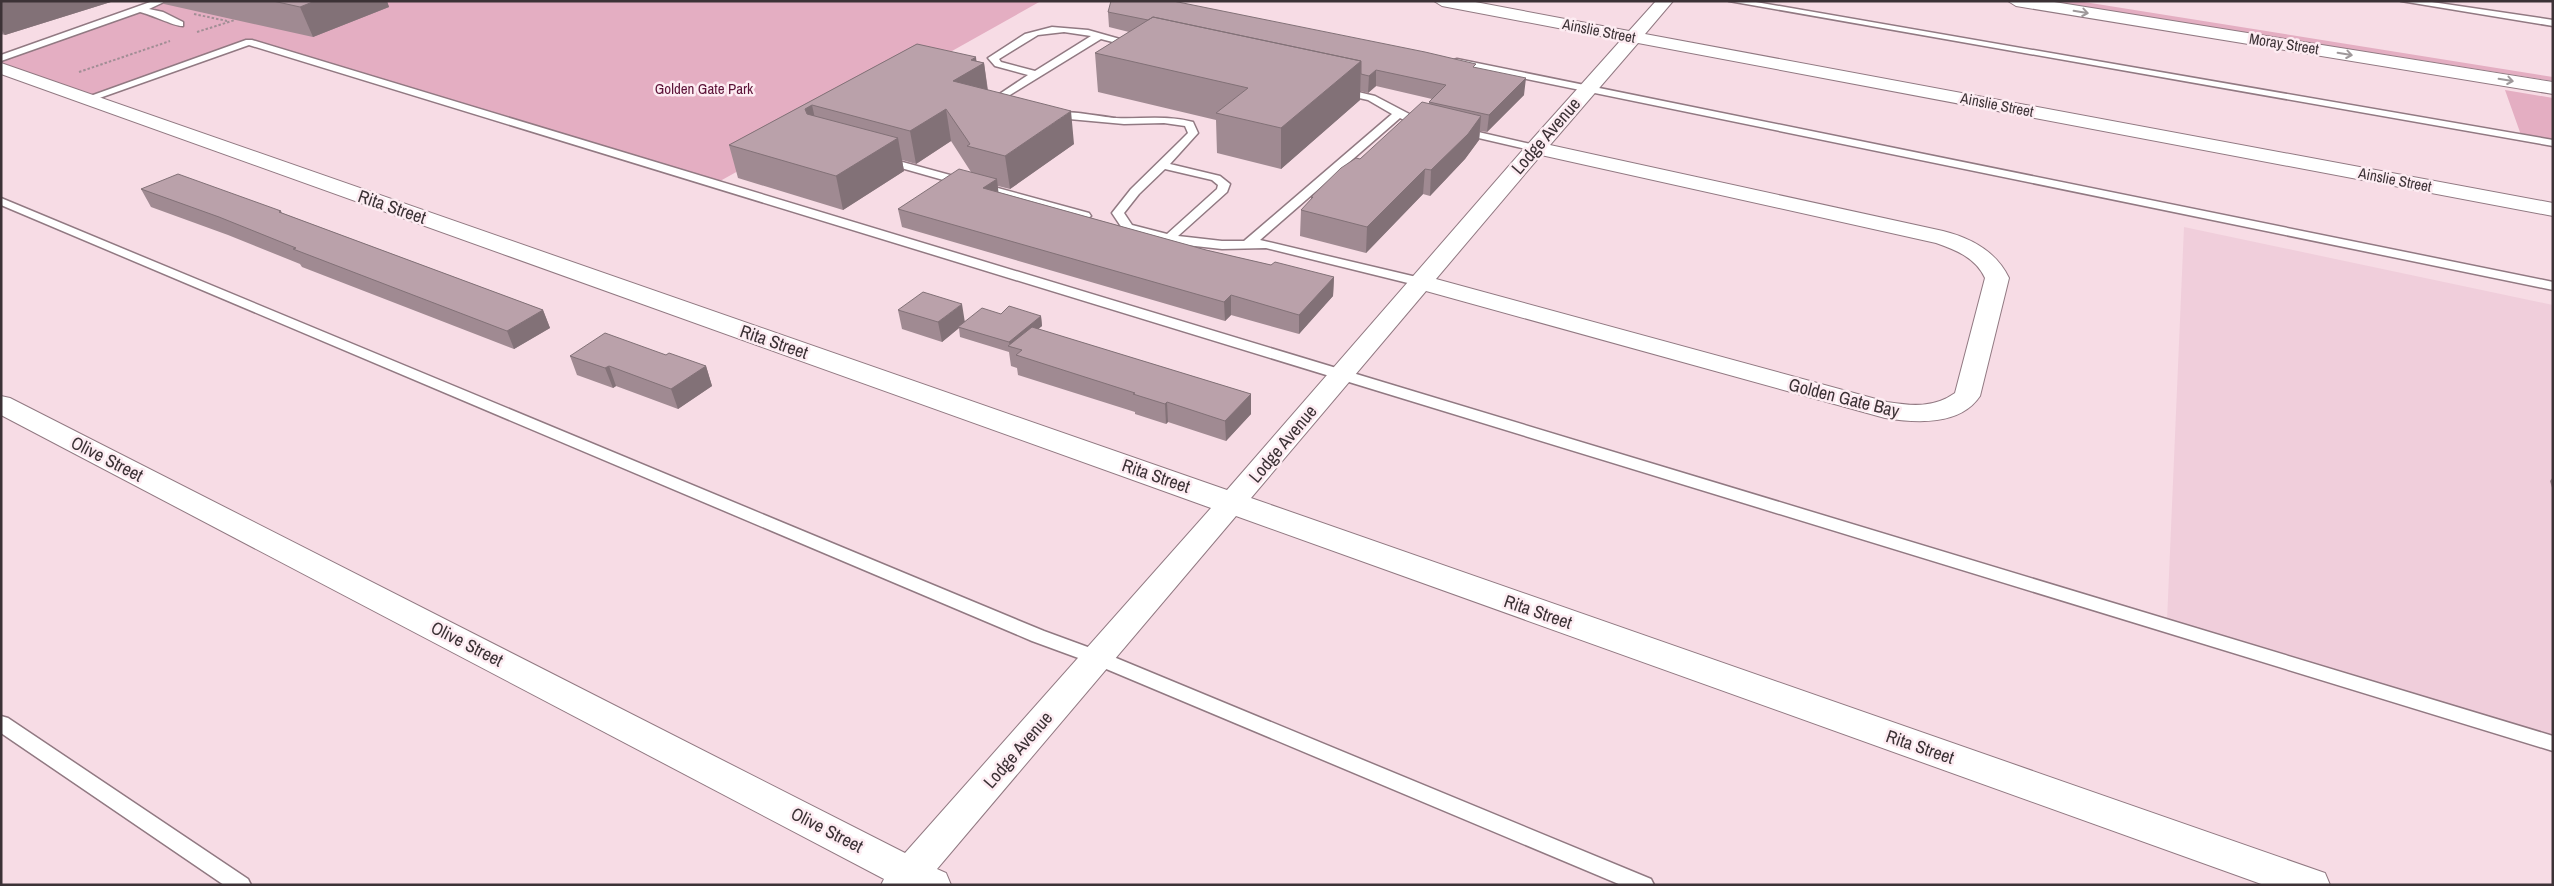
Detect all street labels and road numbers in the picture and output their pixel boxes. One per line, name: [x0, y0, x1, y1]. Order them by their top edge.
street label: Ainslie Street: [1560, 13, 1638, 48]
street label: Moray Street: [2248, 28, 2321, 59]
street label: Ainslie Street: [1958, 87, 2036, 122]
street label: Lodge Avenue: [1505, 92, 1586, 179]
street label: Ainslie Street: [2356, 162, 2434, 197]
street label: Rita Street: [355, 183, 430, 230]
street label: Rita Street: [737, 318, 812, 365]
street label: Golden Gate Bay: [1786, 372, 1903, 423]
street label: Lodge Avenue: [1243, 400, 1322, 488]
street label: Olive Street: [67, 430, 148, 487]
street label: Rita Street: [1119, 452, 1194, 499]
street label: Rita Street: [1501, 588, 1576, 635]
street label: Olive Street: [427, 615, 508, 672]
street label: Lodge Avenue: [977, 706, 1058, 793]
street label: Rita Street: [1883, 723, 1958, 770]
street label: Olive Street: [787, 801, 868, 858]

